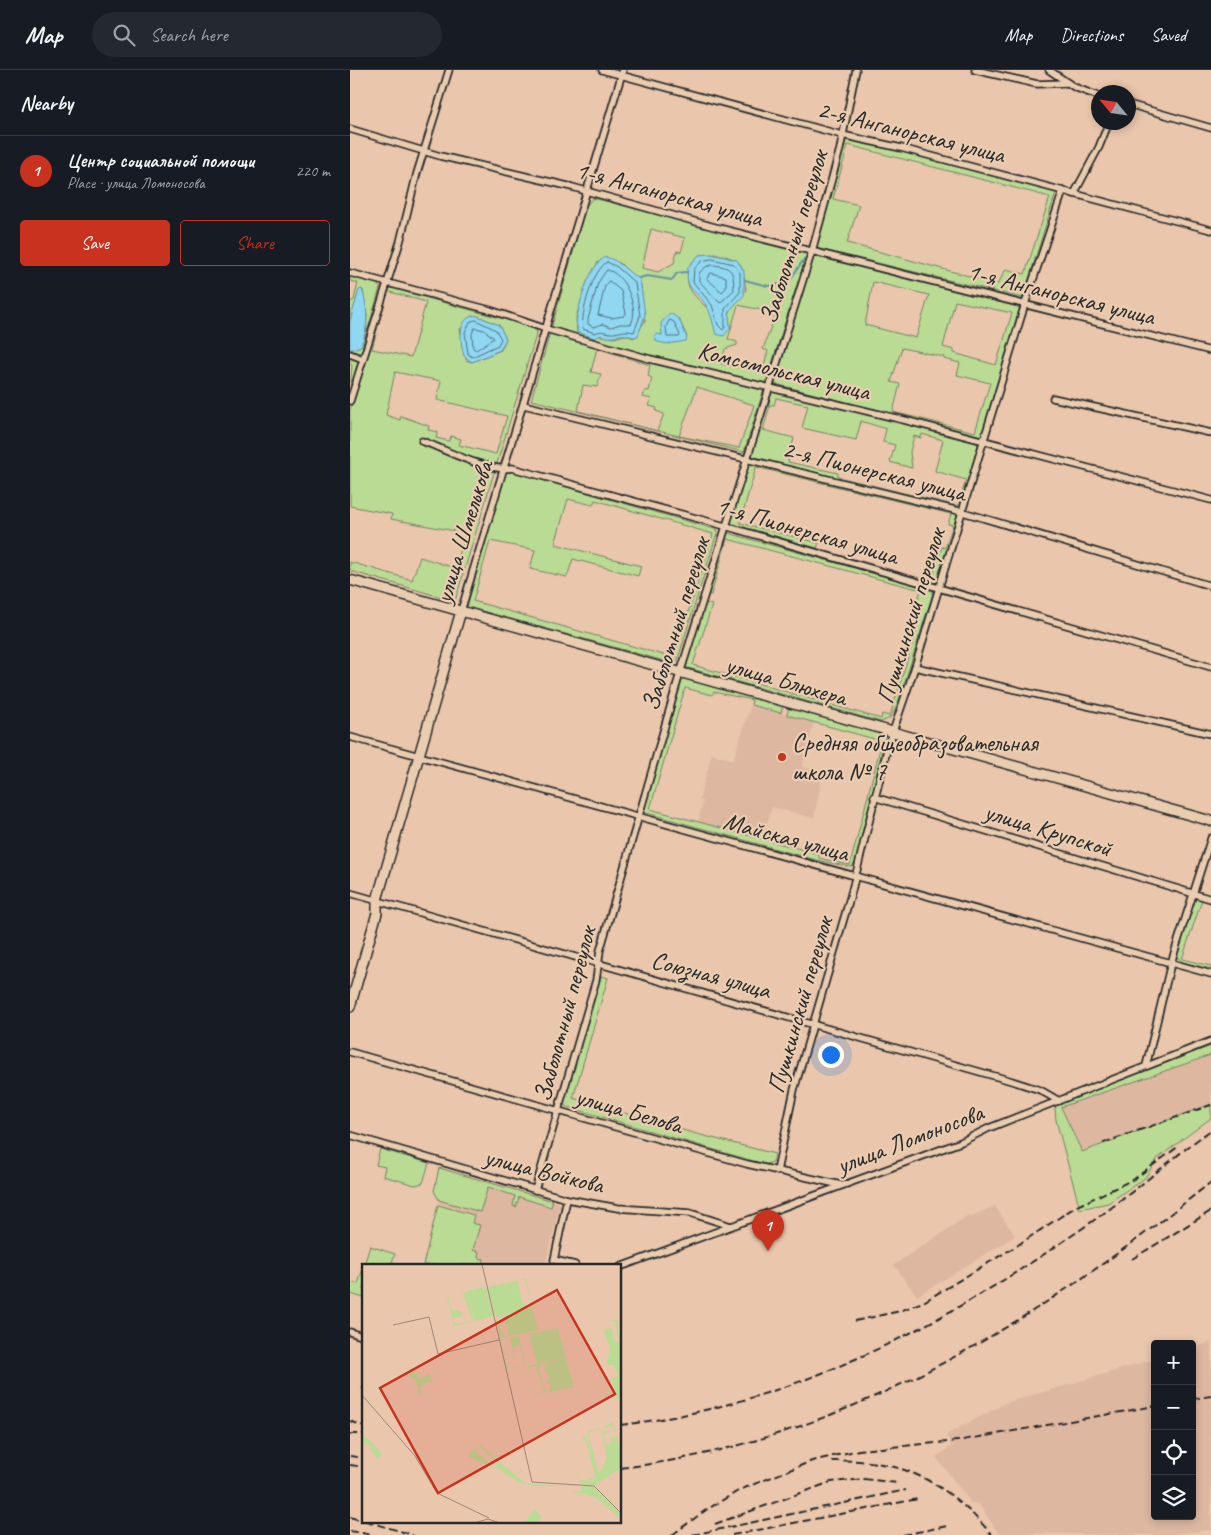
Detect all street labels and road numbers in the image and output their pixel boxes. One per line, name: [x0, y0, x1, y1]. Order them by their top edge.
street label: 2-я Анганорская улица: [814, 93, 1010, 171]
street label: Заболотный переулок: [752, 144, 836, 328]
street label: 1-я Анганорская улица: [572, 154, 768, 235]
street label: 1-я Анганорская улица: [964, 255, 1160, 333]
street label: Комсомольская улица: [695, 334, 875, 408]
street label: 2-я Пионерская улица: [779, 433, 972, 510]
street label: улица Шмелькова: [427, 455, 502, 609]
street label: 1-я Пионерская улица: [712, 490, 904, 573]
street label: Пушкинский переулок: [869, 522, 954, 708]
street label: Заболотный переулок: [634, 531, 718, 715]
street label: улица Блюхера: [720, 648, 853, 714]
street label: улица Крупской: [979, 795, 1117, 865]
street label: Майская улица: [720, 805, 854, 870]
street label: Пушкинский переулок: [760, 911, 841, 1097]
street label: Заболотный переулок: [526, 920, 604, 1105]
street label: Союзная улица: [648, 944, 776, 1008]
street label: улица Белова: [570, 1080, 689, 1142]
street label: улица Ломоносова: [830, 1096, 990, 1182]
street label: улица Войкова: [479, 1140, 609, 1202]

